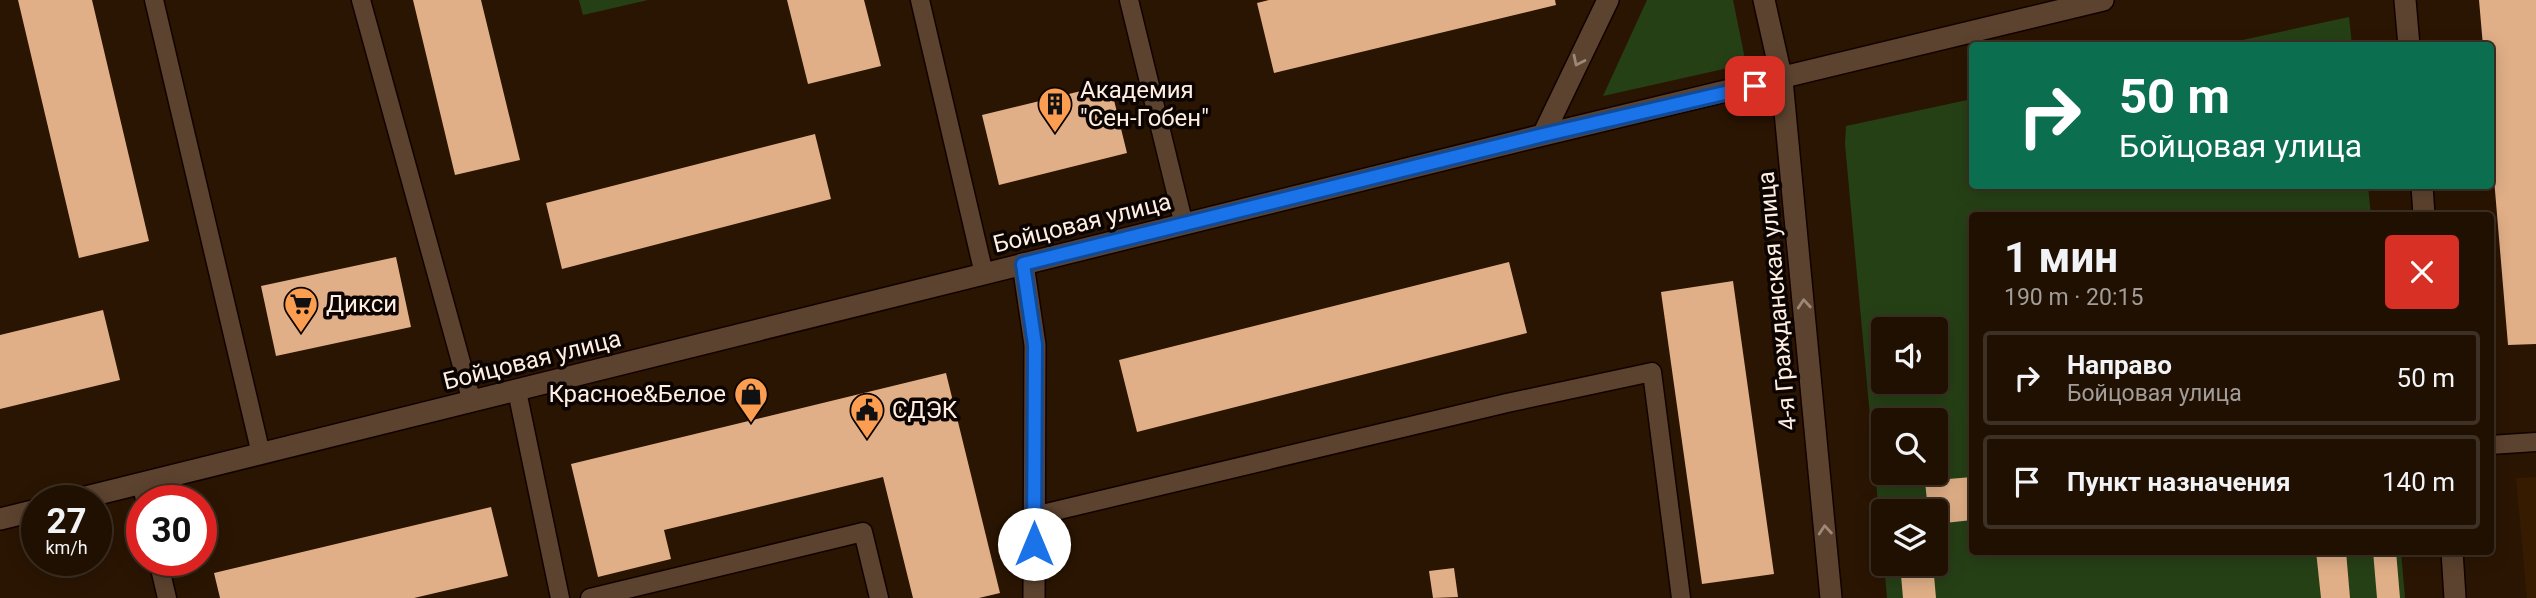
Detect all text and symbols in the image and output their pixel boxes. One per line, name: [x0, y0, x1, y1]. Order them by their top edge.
one-way arrow: [1572, 54, 1586, 67]
pin: [1725, 56, 1785, 116]
icon: arrive: [1736, 67, 1774, 105]
text: 50 m: [2119, 68, 2230, 125]
icon: right: [2004, 70, 2095, 161]
place label: Академия "Сен-Гобен": [1080, 76, 1209, 132]
building icon: Академия "Сен-Гобен": [1036, 85, 1074, 134]
text: Бойцовая улица: [2119, 127, 2362, 165]
street label: 4-я Гражданская улица: [1752, 170, 1802, 432]
street label: Бойцовая улица: [990, 187, 1174, 259]
text: 1 мин: [2004, 233, 2118, 282]
button: close: [2385, 235, 2459, 309]
text: 190 m · 20:15: [2004, 284, 2143, 311]
supermarket icon: Дикси: [282, 285, 320, 334]
place label: Дикси: [326, 290, 397, 318]
one-way arrow: [1796, 298, 1811, 309]
map controls: [1871, 317, 1948, 576]
button: sound: [1871, 317, 1948, 394]
street label: Бойцовая улица: [440, 324, 624, 396]
text: Направо: [2067, 350, 2172, 380]
icon: right: [2008, 359, 2046, 397]
text: 50 m: [2397, 363, 2455, 393]
shop icon: Красное&Белое: [732, 375, 770, 424]
place label: Красное&Белое: [548, 380, 726, 408]
text: Бойцовая улица: [2067, 380, 2242, 407]
public building icon: СДЭК: [848, 391, 886, 440]
place label: СДЭК: [892, 396, 958, 424]
button: search: [1871, 408, 1948, 485]
icon: arrive: [2008, 463, 2046, 501]
text: Пункт назначения: [2067, 467, 2291, 497]
text: 140 m: [2382, 467, 2455, 497]
speed limit sign: 30: [126, 485, 217, 576]
button: layers: [1871, 499, 1948, 576]
text: 27: [46, 501, 87, 542]
position arrow: [997, 507, 1071, 581]
one-way arrow: [1818, 524, 1833, 535]
text: km/h: [45, 537, 88, 558]

